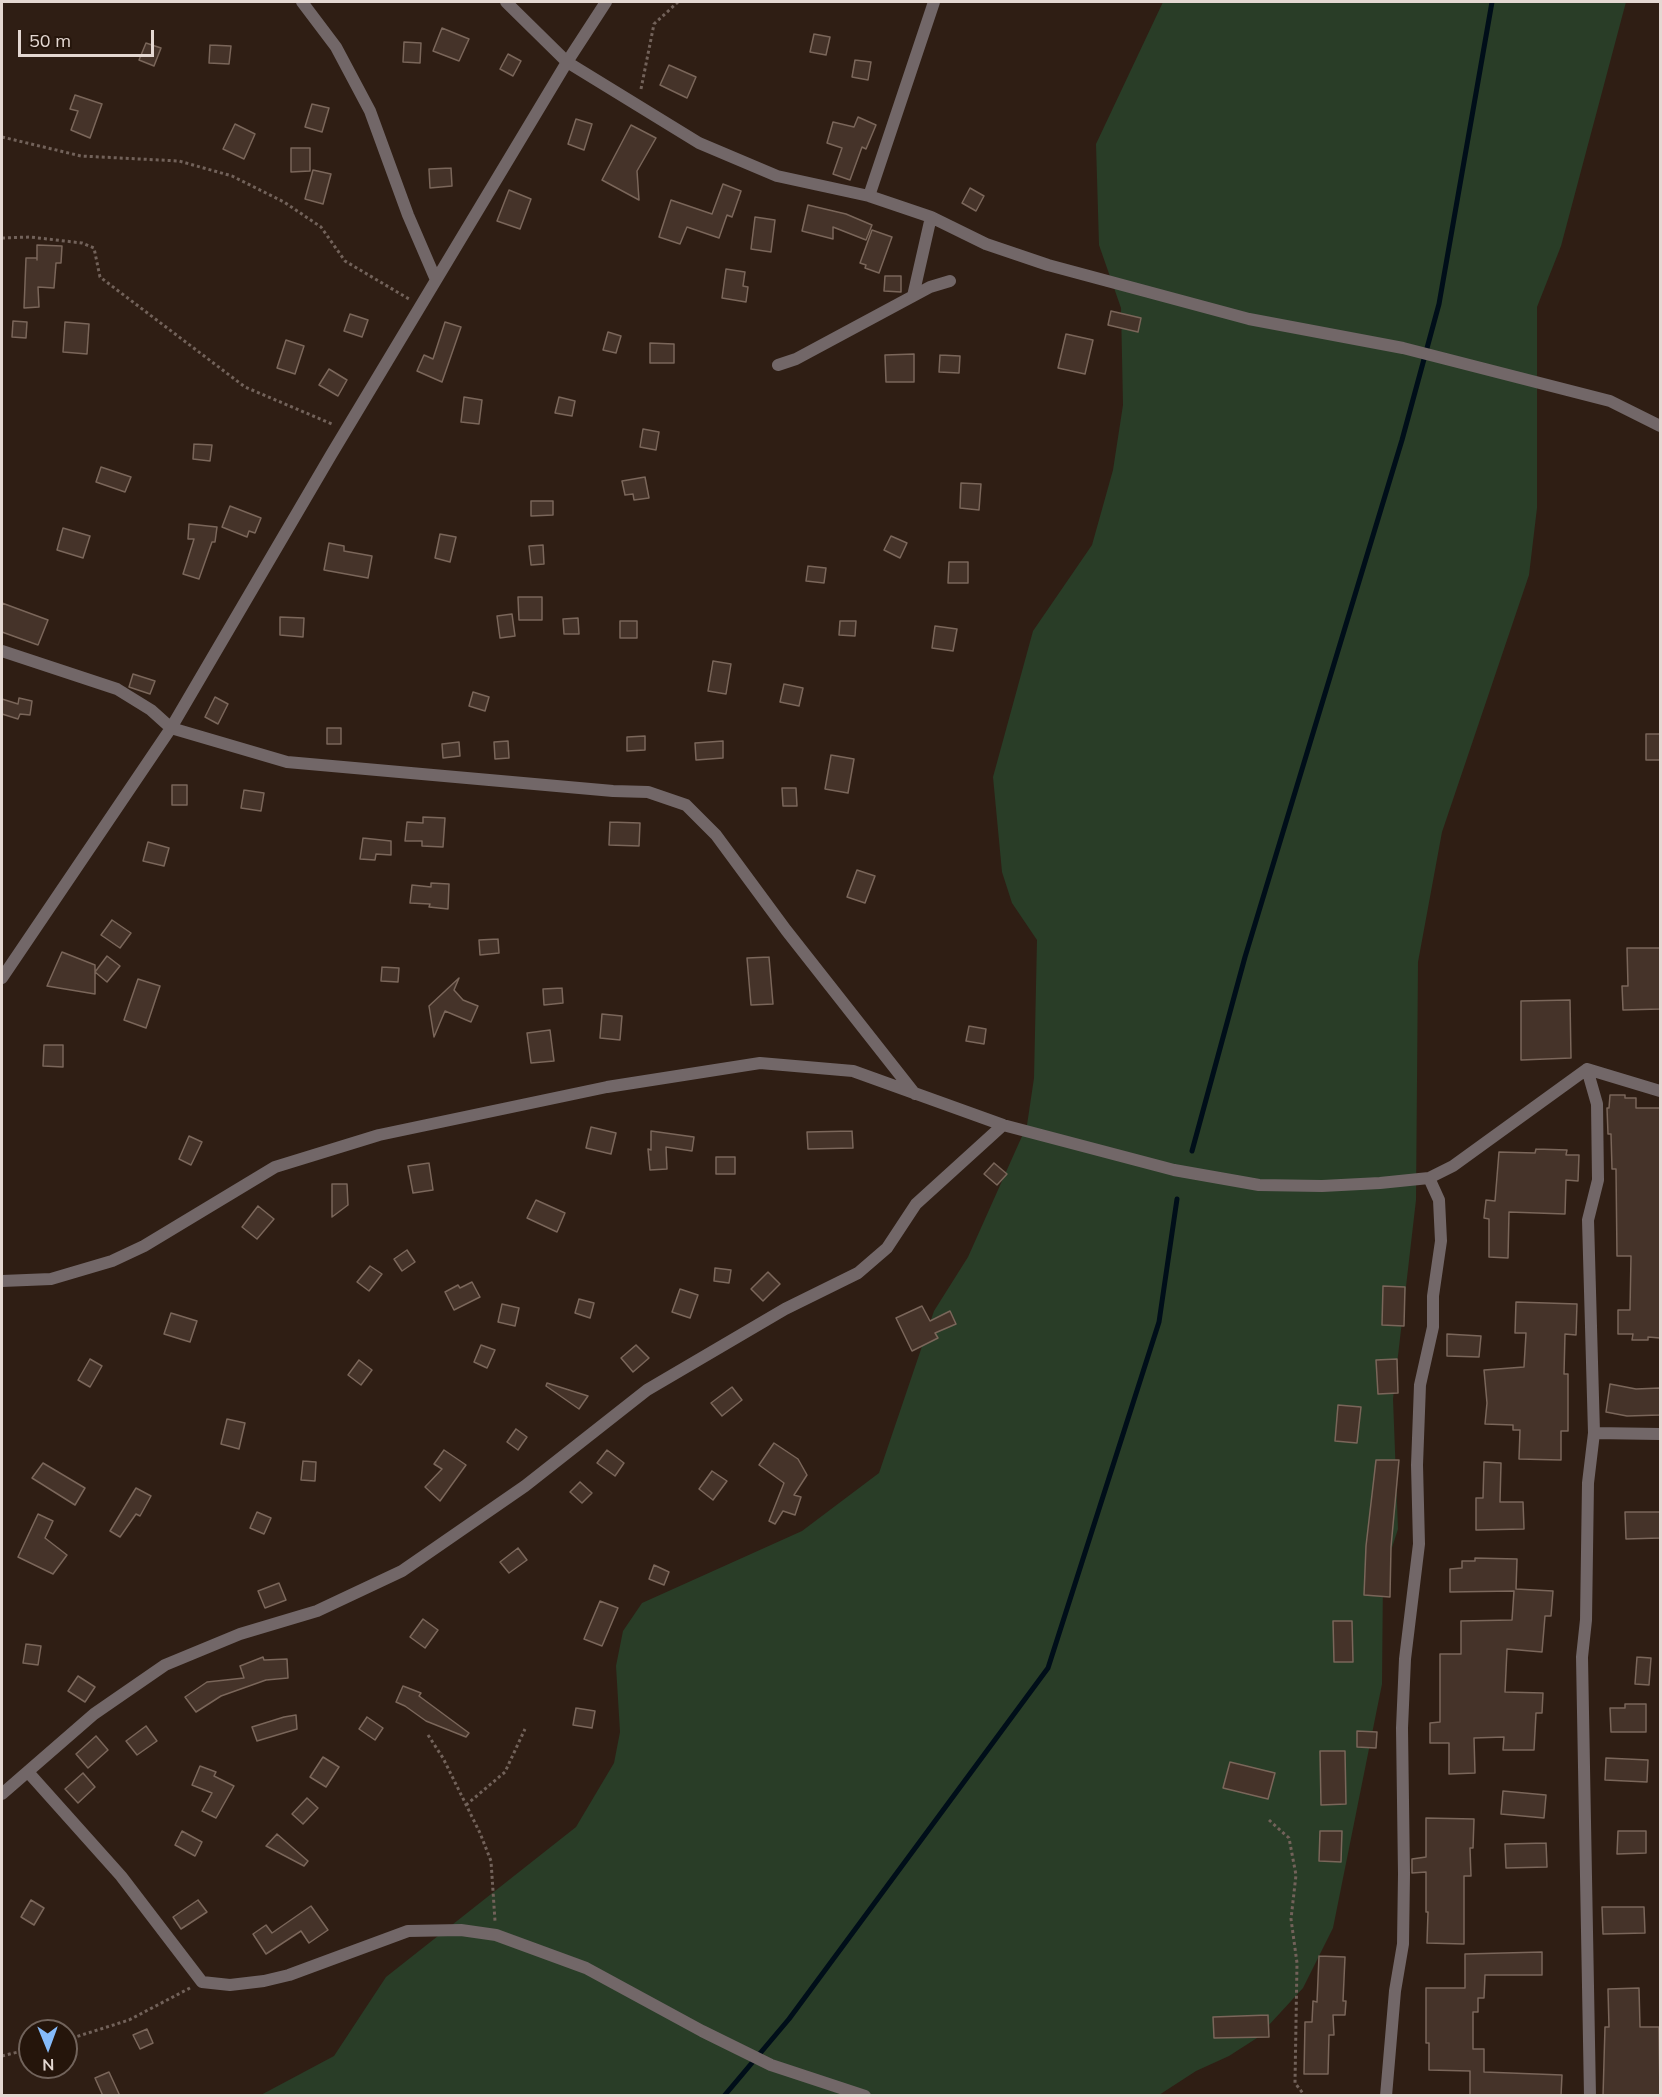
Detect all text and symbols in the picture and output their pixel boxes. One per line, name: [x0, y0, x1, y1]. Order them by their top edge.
scale bar: [21, 18, 158, 56]
text: 50 m: [29, 29, 71, 52]
north arrow: [18, 2019, 78, 2079]
text: N: [42, 2055, 54, 2075]

